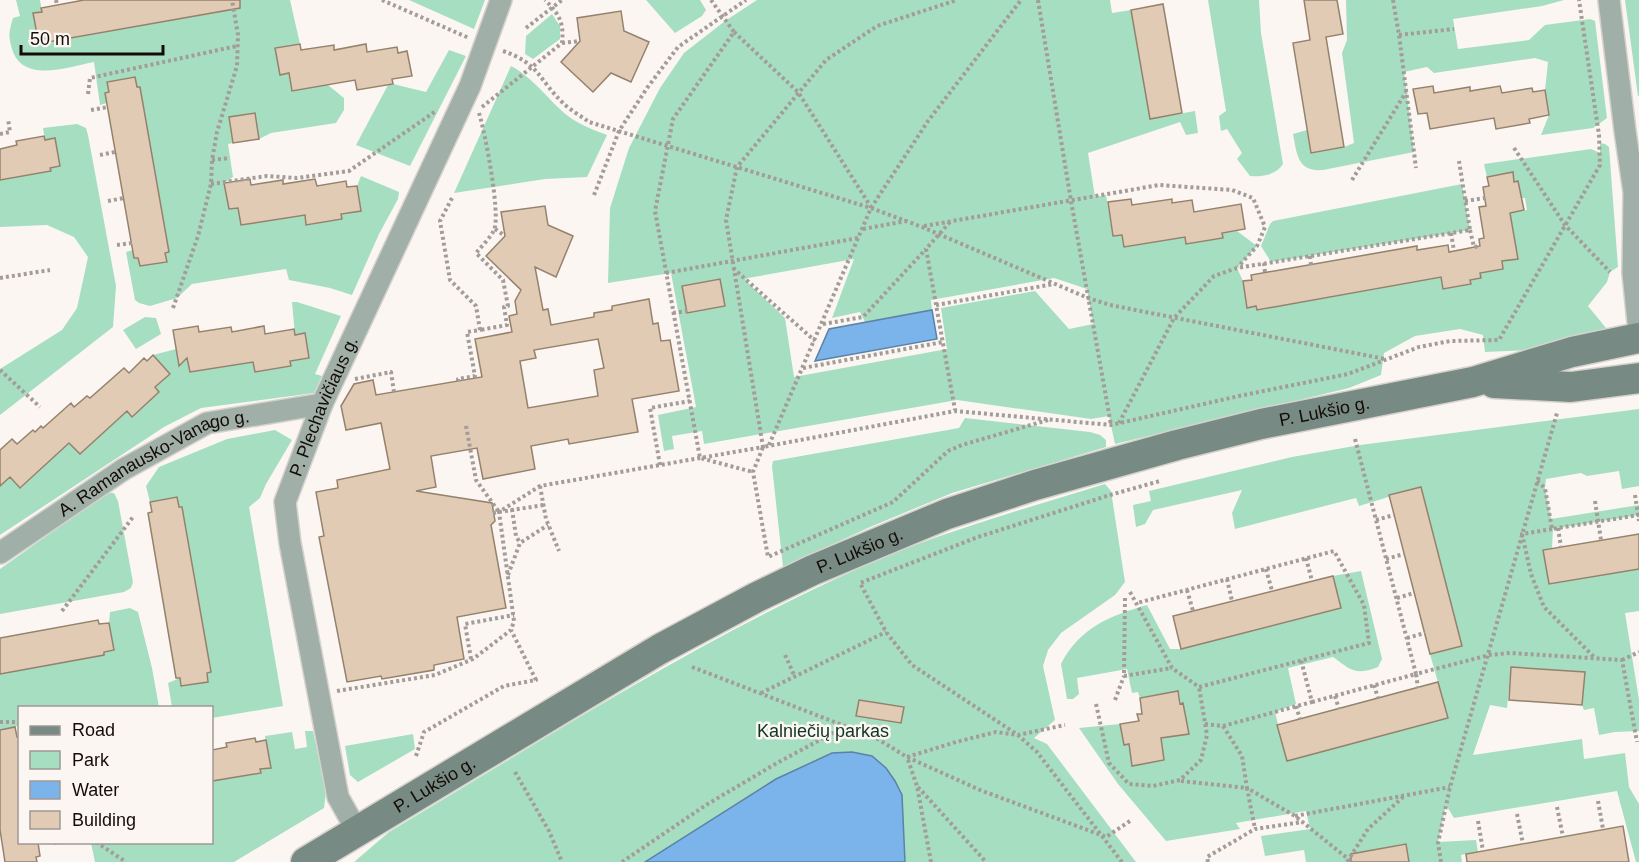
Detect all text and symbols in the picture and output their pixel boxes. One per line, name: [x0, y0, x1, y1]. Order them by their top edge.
scale bar: [21, 18, 164, 56]
text: 50 m: [30, 29, 70, 49]
street label: P. Plechavičiaus g.: [286, 333, 362, 479]
street label: P. Lukšio g.: [1277, 393, 1371, 430]
street label: A. Ramanausko-Vanago g.: [54, 406, 251, 521]
street label: P. Lukšio g.: [814, 524, 906, 577]
legend: [18, 706, 213, 844]
text: Road: [72, 720, 115, 740]
park label: Kalniečių parkas: [757, 721, 889, 741]
text: Park: [72, 750, 110, 770]
street label: P. Lukšio g.: [390, 752, 479, 817]
text: Water: [72, 780, 119, 800]
text: Building: [72, 810, 136, 830]

